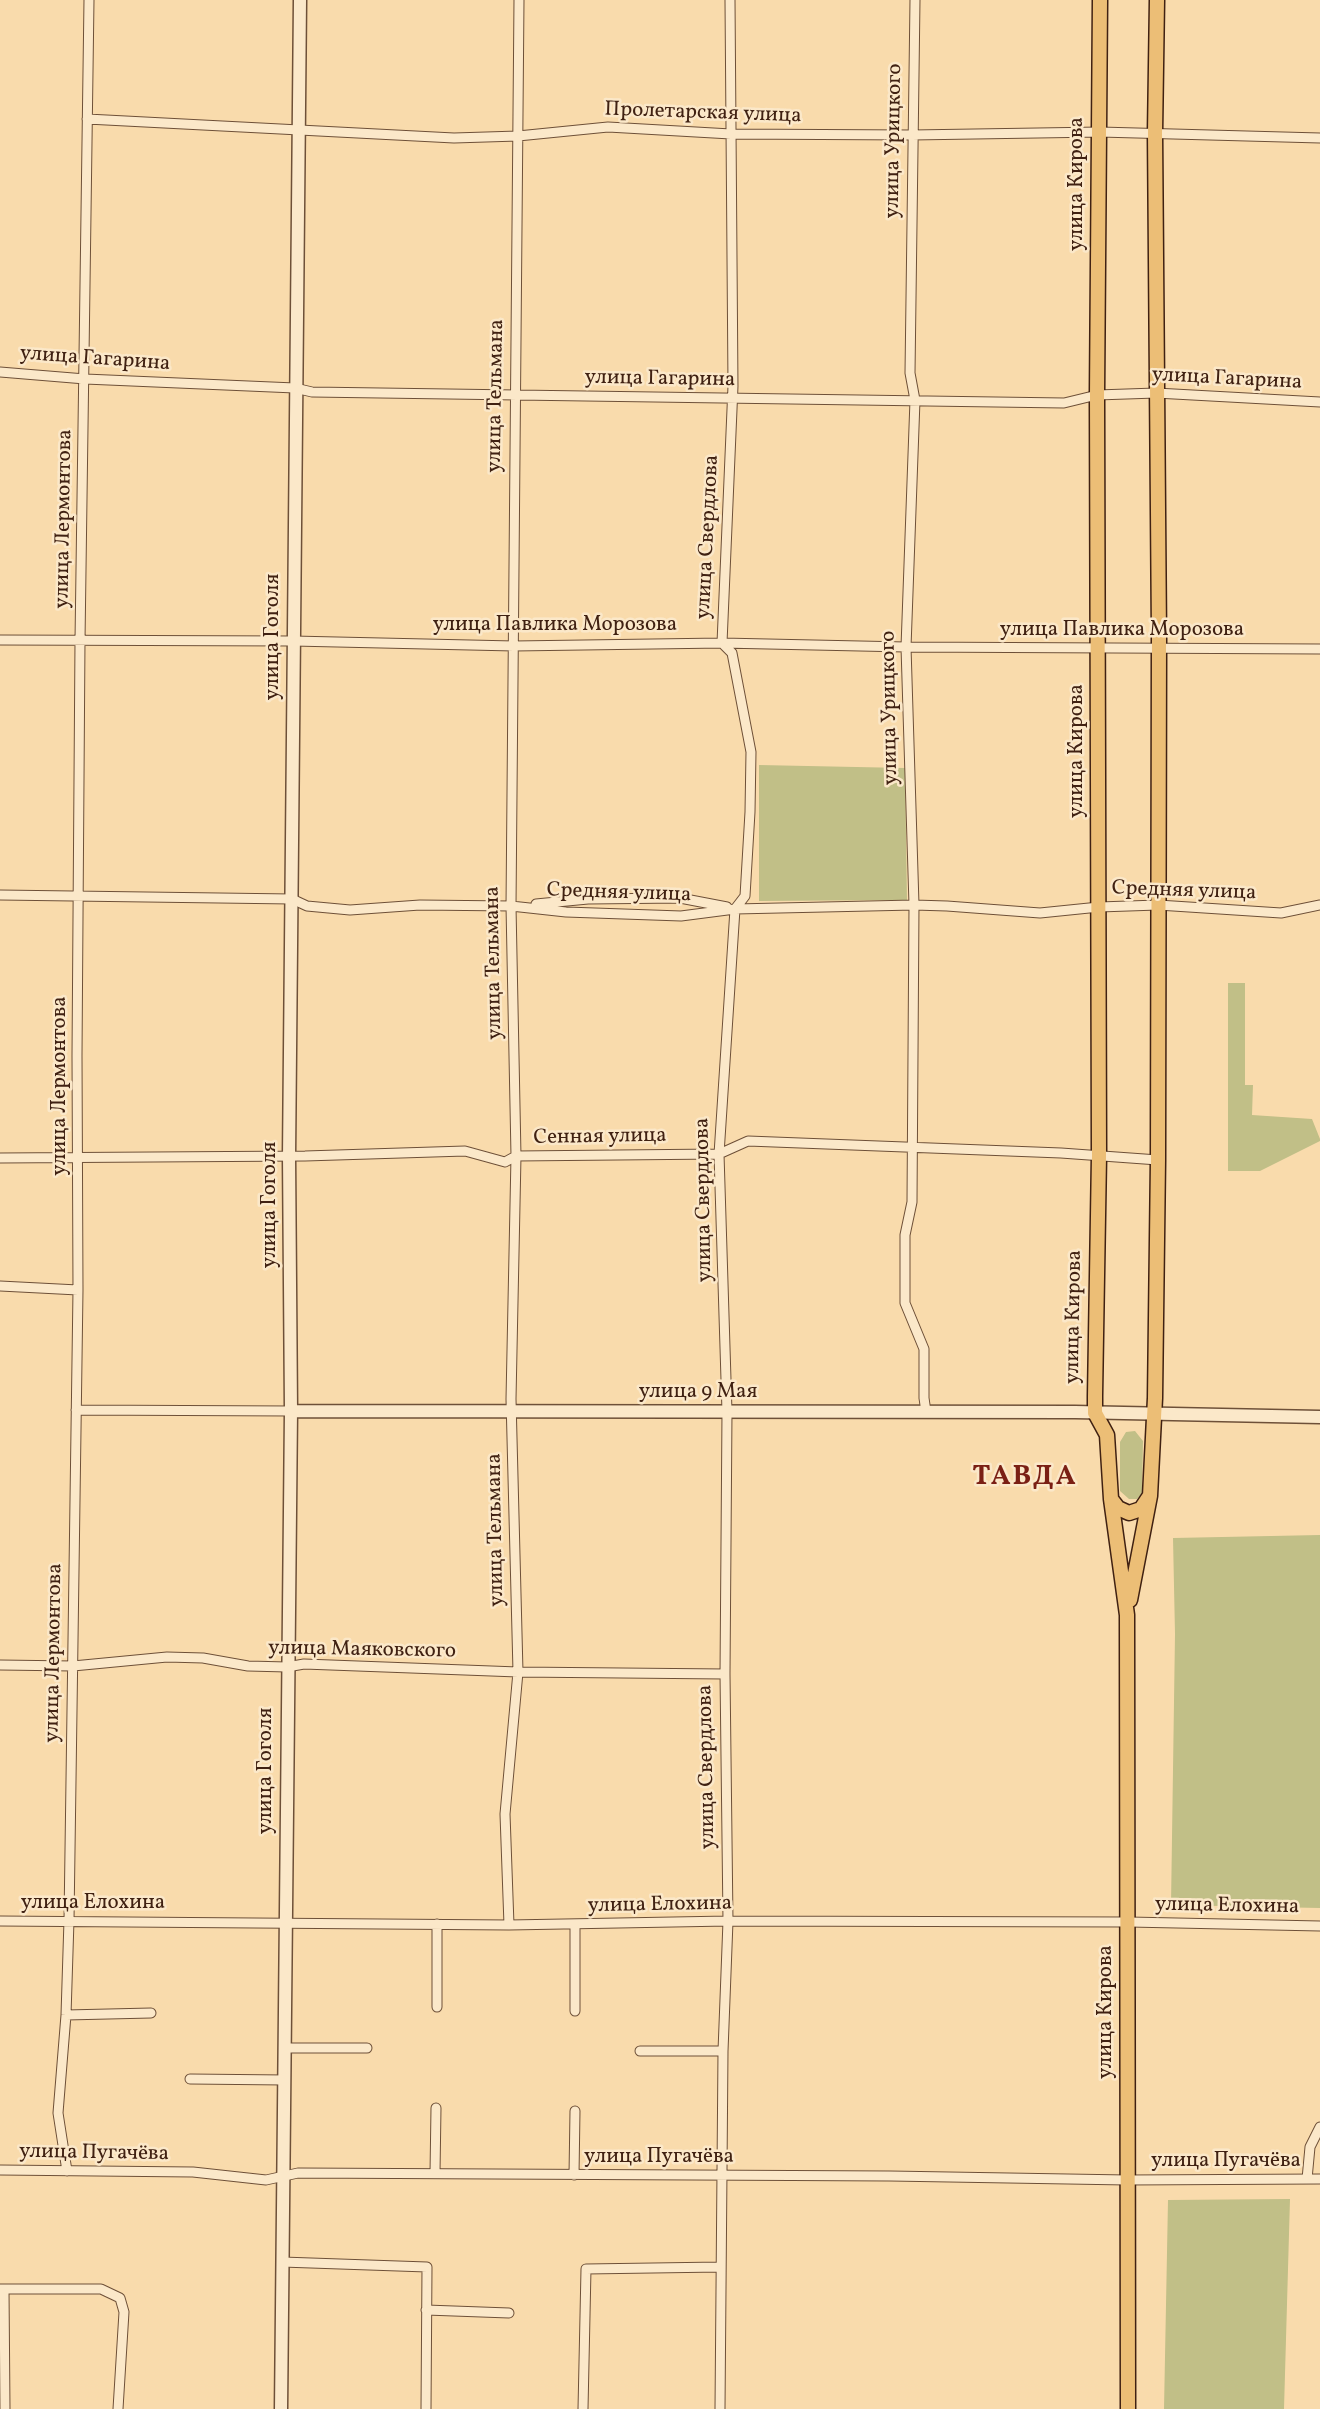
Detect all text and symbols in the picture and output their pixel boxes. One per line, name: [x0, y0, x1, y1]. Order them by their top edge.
street label: улица Урицкого: [881, 63, 909, 219]
street label: Пролетарская улица: [604, 98, 802, 130]
street label: улица Кирова: [1065, 117, 1091, 251]
street label: улица Тельмана: [483, 319, 511, 473]
street label: улица Гагарина: [19, 342, 171, 378]
street label: улица Гагарина: [1151, 363, 1303, 397]
street label: улица Гагарина: [584, 366, 736, 394]
street label: улица Лермонтова: [51, 429, 79, 609]
street label: улица Свердлова: [692, 454, 726, 620]
street label: улица Гоголя: [261, 574, 287, 700]
street label: улица Павлика Морозова: [433, 613, 677, 639]
street label: улица Павлика Морозова: [1000, 618, 1244, 644]
street label: улица Урицкого: [877, 630, 905, 786]
street label: улица Кирова: [1065, 684, 1091, 818]
street label: Средняя улица: [1111, 877, 1257, 907]
street label: Средняя улица: [546, 879, 692, 909]
street label: улица Тельмана: [481, 886, 509, 1040]
street label: улица Лермонтова: [48, 996, 74, 1176]
street label: улица Свердлова: [691, 1117, 719, 1283]
street label: Сенная улица: [533, 1124, 667, 1152]
street label: улица Гоголя: [258, 1142, 284, 1268]
street label: улица Кирова: [1061, 1250, 1089, 1384]
street label: улица 9 Мая: [639, 1380, 757, 1406]
street label: улица Тельмана: [483, 1453, 511, 1607]
district label: ТАВДА: [973, 1462, 1077, 1496]
street label: улица Лермонтова: [41, 1563, 69, 1743]
street label: улица Маяковского: [268, 1637, 456, 1665]
street label: улица Свердлова: [694, 1684, 722, 1850]
street label: улица Гоголя: [254, 1708, 280, 1834]
street label: улица Елохина: [21, 1891, 165, 1917]
street label: улица Елохина: [588, 1892, 732, 1920]
street label: улица Елохина: [1155, 1893, 1299, 1921]
street label: улица Кирова: [1094, 1945, 1120, 2079]
street label: улица Пугачёва: [19, 2140, 169, 2168]
street label: улица Пугачёва: [584, 2145, 734, 2171]
street label: улица Пугачёва: [1151, 2149, 1301, 2175]

